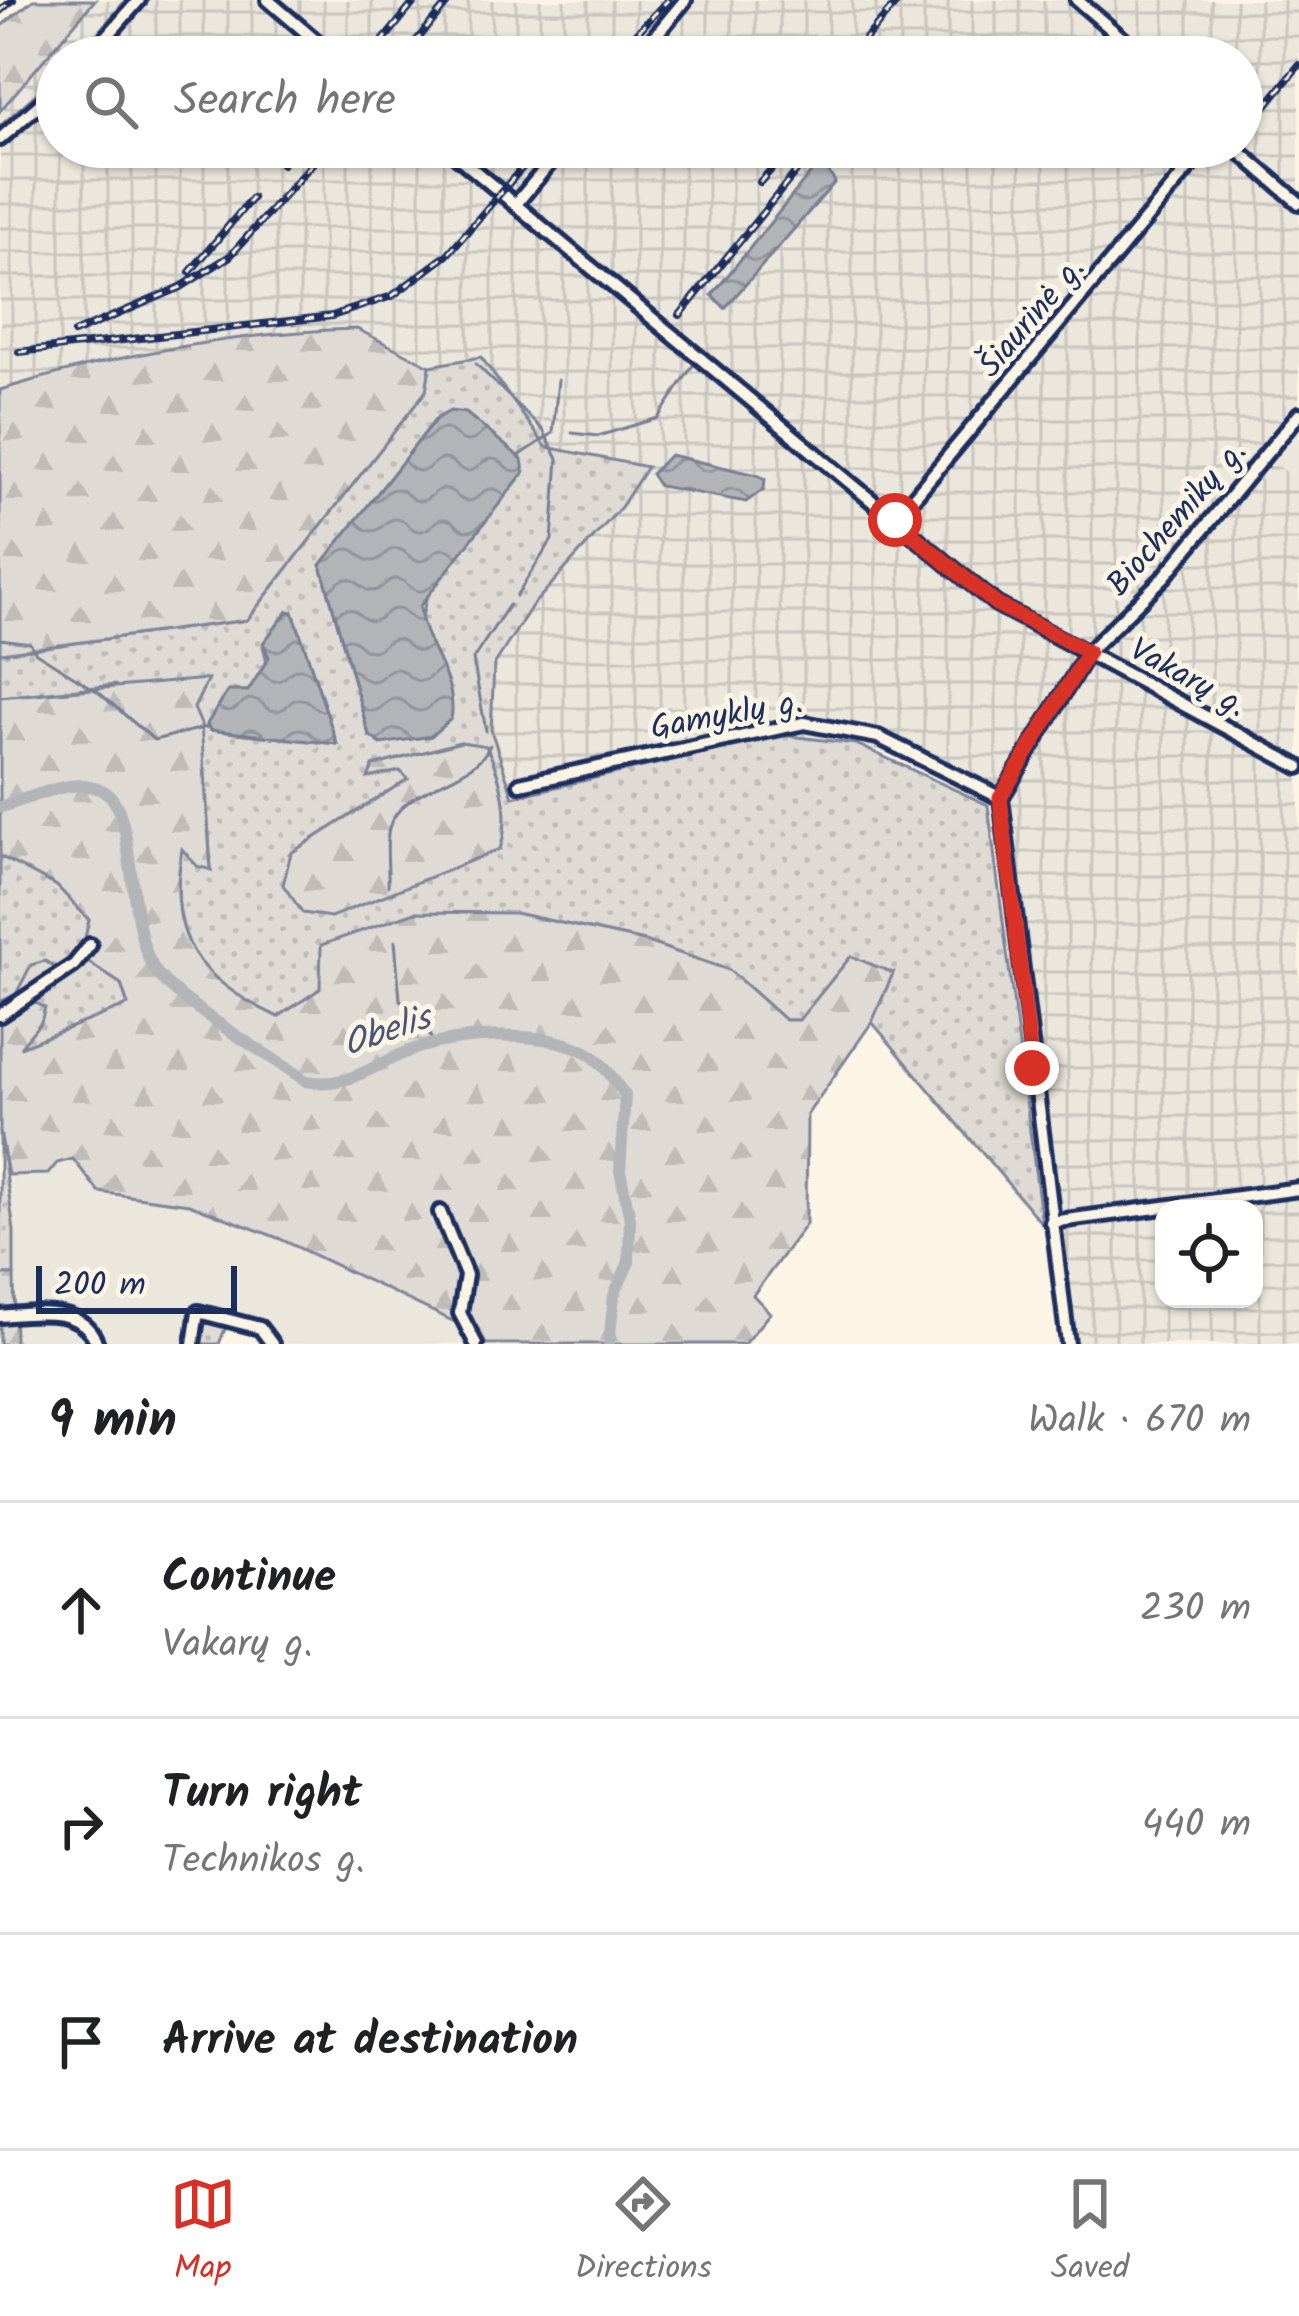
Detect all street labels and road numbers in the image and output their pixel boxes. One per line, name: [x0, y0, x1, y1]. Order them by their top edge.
street label: Šiaurinė g.: [966, 246, 1099, 390]
street label: Biochemikų g.: [1094, 429, 1261, 610]
street label: Vakarų g.: [1119, 625, 1256, 733]
street label: Gamyklų g.: [646, 677, 807, 756]

